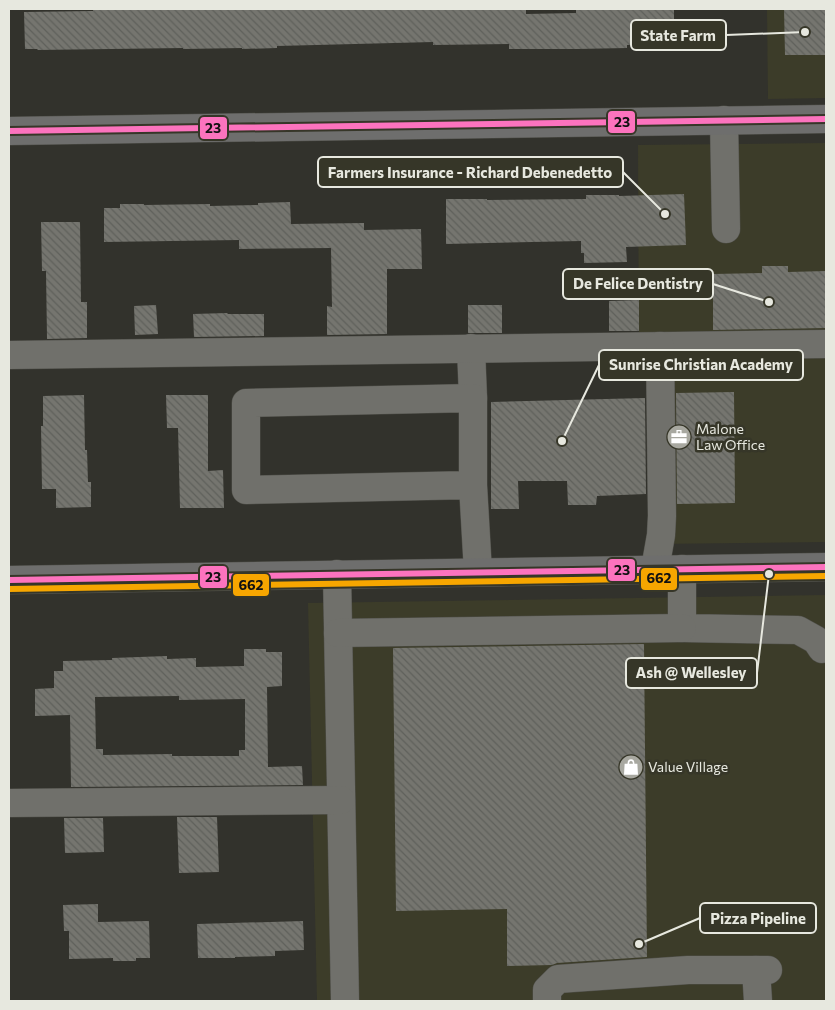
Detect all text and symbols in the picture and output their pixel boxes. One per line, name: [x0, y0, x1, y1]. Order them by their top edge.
callout: State Farm: [631, 20, 726, 50]
text: State Farm: [640, 26, 716, 44]
line badge: 23: [607, 110, 636, 134]
text: 23: [614, 113, 630, 130]
line badge: 23: [199, 116, 228, 140]
text: 23: [205, 119, 221, 136]
callout: Farmers Insurance - Richard Debenedetto: [318, 157, 623, 187]
text: Farmers Insurance - Richard Debenedetto: [328, 163, 612, 181]
callout: De Felice Dentistry: [563, 269, 713, 299]
text: De Felice Dentistry: [573, 274, 704, 292]
callout: Sunrise Christian Academy: [599, 350, 803, 380]
text: Sunrise Christian Academy: [609, 355, 794, 373]
place label: Malone Law Office: [696, 420, 765, 453]
office icon: Malone Law Office: [666, 424, 692, 450]
line badge: 23: [607, 558, 636, 582]
text: 23: [614, 561, 630, 578]
line badge: 23: [199, 565, 228, 589]
line badge: 662: [640, 567, 678, 591]
text: 23: [205, 568, 221, 585]
text: 662: [646, 569, 672, 586]
line badge: 662: [232, 573, 270, 597]
text: 662: [238, 576, 264, 593]
callout: Ash @ Wellesley: [626, 658, 757, 688]
text: Ash @ Wellesley: [635, 663, 747, 681]
shop icon: Value Village: [618, 754, 644, 780]
place label: Value Village: [648, 758, 728, 775]
callout: Pizza Pipeline: [700, 903, 816, 933]
text: Pizza Pipeline: [710, 909, 806, 927]

